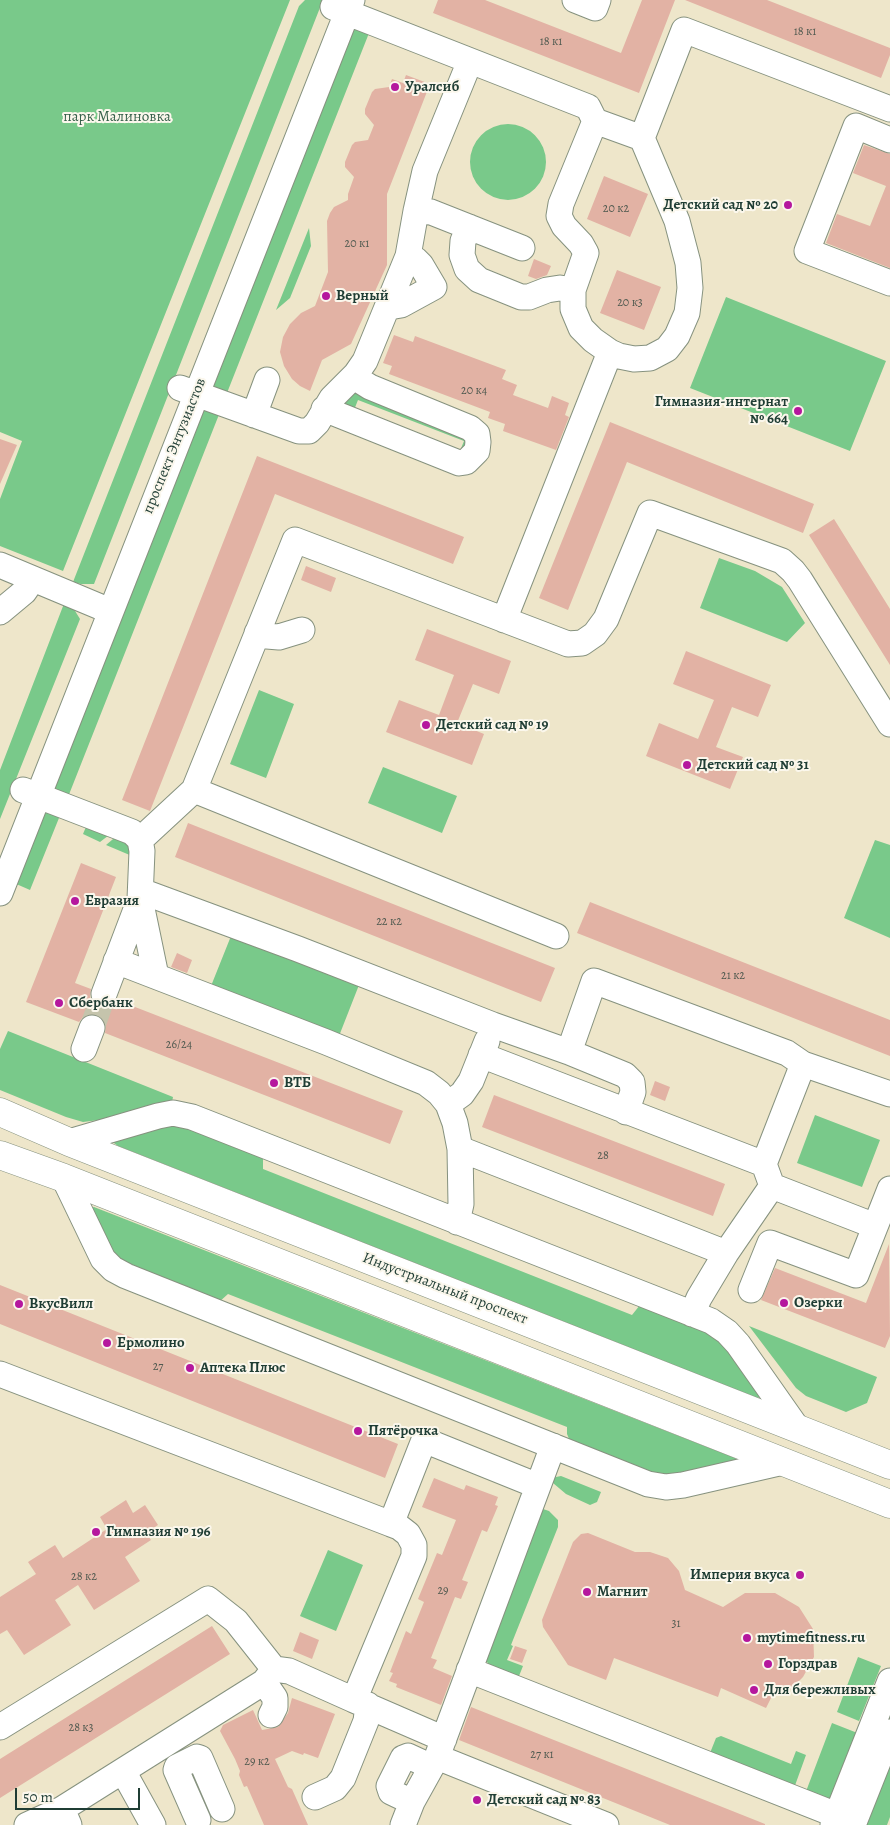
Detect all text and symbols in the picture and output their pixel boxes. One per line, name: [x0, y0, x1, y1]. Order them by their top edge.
house number: 18 к1: [794, 25, 816, 39]
house number: 18 к1: [540, 35, 562, 49]
place label: Уралсиб: [405, 78, 459, 96]
marker: Уралсиб: [389, 81, 401, 93]
park label: парк Малиновка: [63, 108, 171, 126]
place label: Детский сад № 20: [663, 196, 778, 214]
marker: Детский сад № 20: [782, 199, 794, 211]
house number: 20 к2: [603, 202, 629, 216]
house number: 20 к1: [345, 237, 369, 251]
place label: Верный: [336, 287, 389, 305]
marker: Верный: [320, 290, 332, 302]
house number: 20 к3: [617, 296, 643, 310]
street label: проспект Энтузиастов: [140, 376, 210, 516]
house number: 20 к4: [461, 384, 487, 398]
place label: Гимназия-интернат № 664: [655, 393, 788, 428]
marker: Гимназия-интернат № 664: [792, 405, 804, 417]
place label: Детский сад № 19: [436, 716, 548, 734]
marker: Детский сад № 19: [420, 719, 432, 731]
place label: Детский сад № 31: [697, 756, 809, 774]
marker: Детский сад № 31: [681, 759, 693, 771]
place label: Евразия: [85, 892, 139, 910]
marker: Евразия: [69, 895, 81, 907]
house number: 22 к2: [376, 915, 402, 929]
house number: 21 к2: [721, 969, 745, 983]
place label: Сбербанк: [69, 994, 133, 1012]
marker: Сбербанк: [53, 997, 65, 1009]
house number: 26/24: [166, 1038, 192, 1052]
place label: ВТБ: [284, 1074, 311, 1092]
marker: ВТБ: [268, 1077, 280, 1089]
house number: 28: [597, 1149, 609, 1163]
street label: Индустриальный проспект: [360, 1249, 530, 1329]
place label: Озерки: [794, 1294, 843, 1312]
place label: ВкусВилл: [29, 1295, 93, 1313]
marker: Озерки: [778, 1297, 790, 1309]
marker: ВкусВилл: [13, 1298, 25, 1310]
place label: Ермолино: [117, 1334, 185, 1352]
marker: Ермолино: [101, 1337, 113, 1349]
place label: Аптека Плюс: [200, 1359, 285, 1377]
house number: 27: [153, 1360, 163, 1374]
marker: Аптека Плюс: [184, 1362, 196, 1374]
place label: Пятёрочка: [368, 1422, 438, 1440]
marker: Пятёрочка: [352, 1425, 364, 1437]
place label: Гимназия № 196: [106, 1523, 211, 1541]
marker: Гимназия № 196: [90, 1526, 102, 1538]
place label: Империя вкуса: [690, 1566, 790, 1584]
marker: Империя вкуса: [794, 1569, 806, 1581]
house number: 28 к2: [71, 1570, 97, 1584]
place label: Магнит: [597, 1583, 648, 1601]
house number: 29: [437, 1584, 449, 1598]
marker: Магнит: [581, 1586, 593, 1598]
house number: 31: [671, 1617, 681, 1631]
place label: mytimefitness.ru: [757, 1629, 865, 1647]
marker: mytimefitness.ru: [741, 1632, 753, 1644]
place label: Горздрав: [778, 1655, 837, 1673]
marker: Горздрав: [762, 1658, 774, 1670]
place label: Для бережливых: [764, 1681, 876, 1699]
marker: Для бережливых: [748, 1684, 760, 1696]
house number: 28 к3: [68, 1721, 94, 1735]
house number: 27 к1: [530, 1748, 554, 1762]
house number: 29 к2: [244, 1755, 270, 1769]
scale bar: [18, 1778, 142, 1810]
text: 50 m: [23, 1787, 53, 1807]
place label: Детский сад № 83: [487, 1791, 601, 1809]
marker: Детский сад № 83: [471, 1794, 483, 1806]

